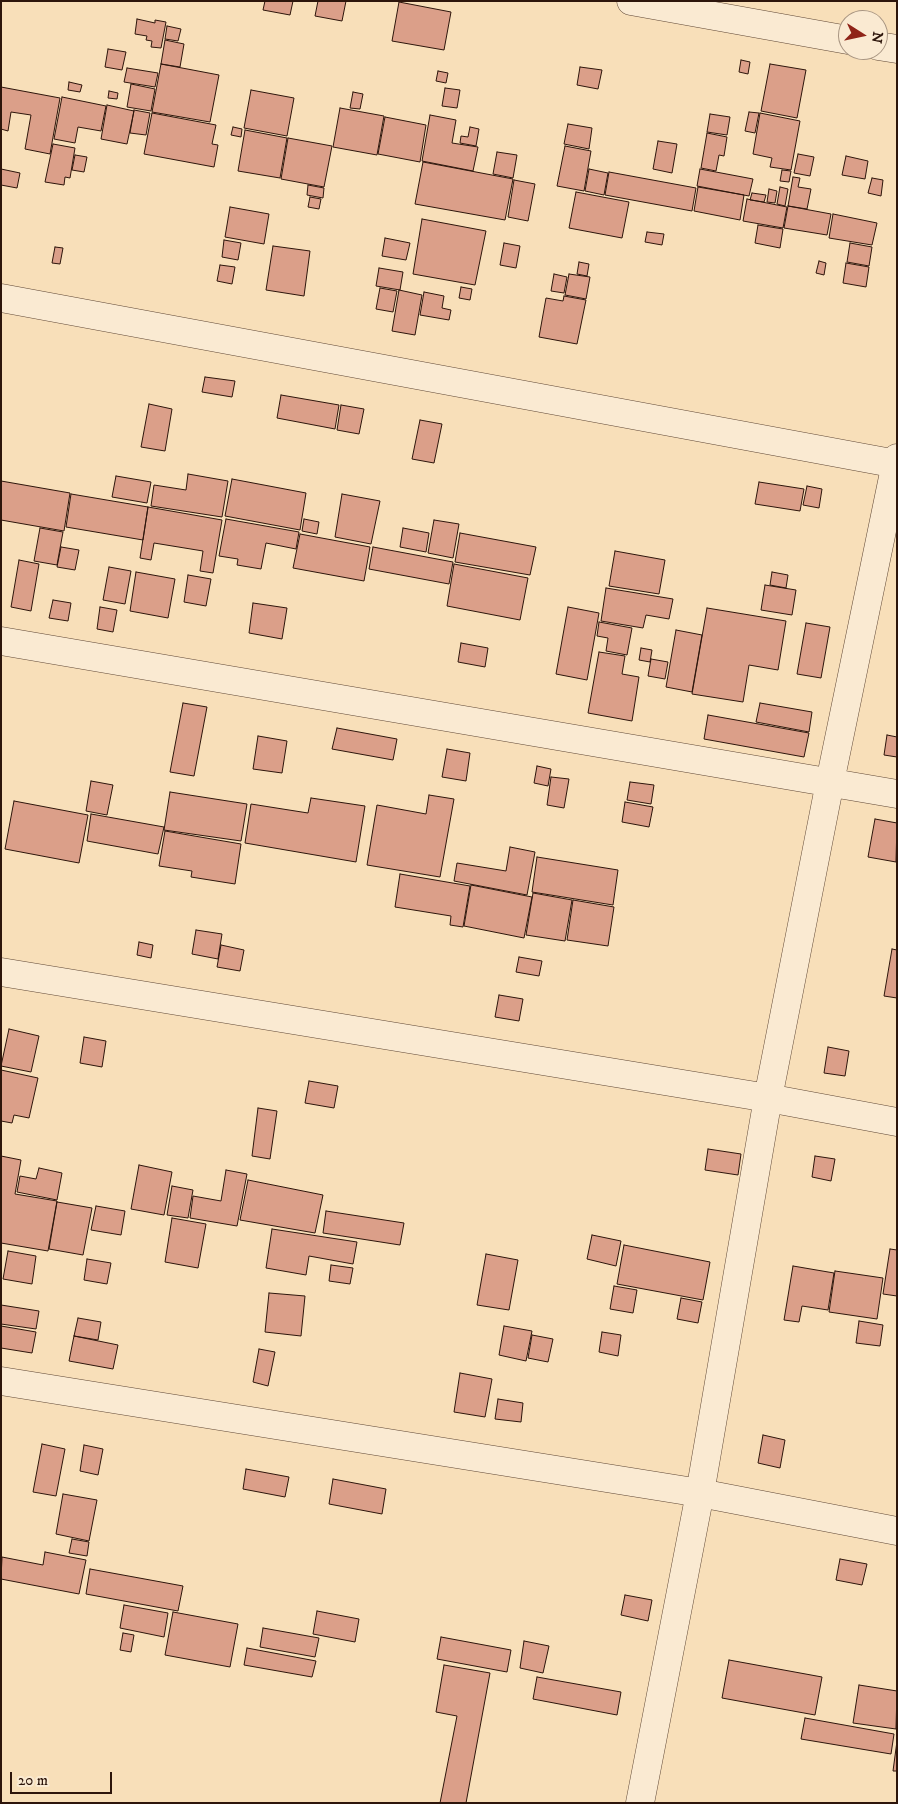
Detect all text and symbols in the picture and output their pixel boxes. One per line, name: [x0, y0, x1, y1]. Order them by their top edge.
north arrow: [838, 10, 888, 60]
text: N: [867, 30, 887, 45]
scale bar: [12, 1762, 115, 1794]
text: 20 m: [18, 1771, 48, 1790]

